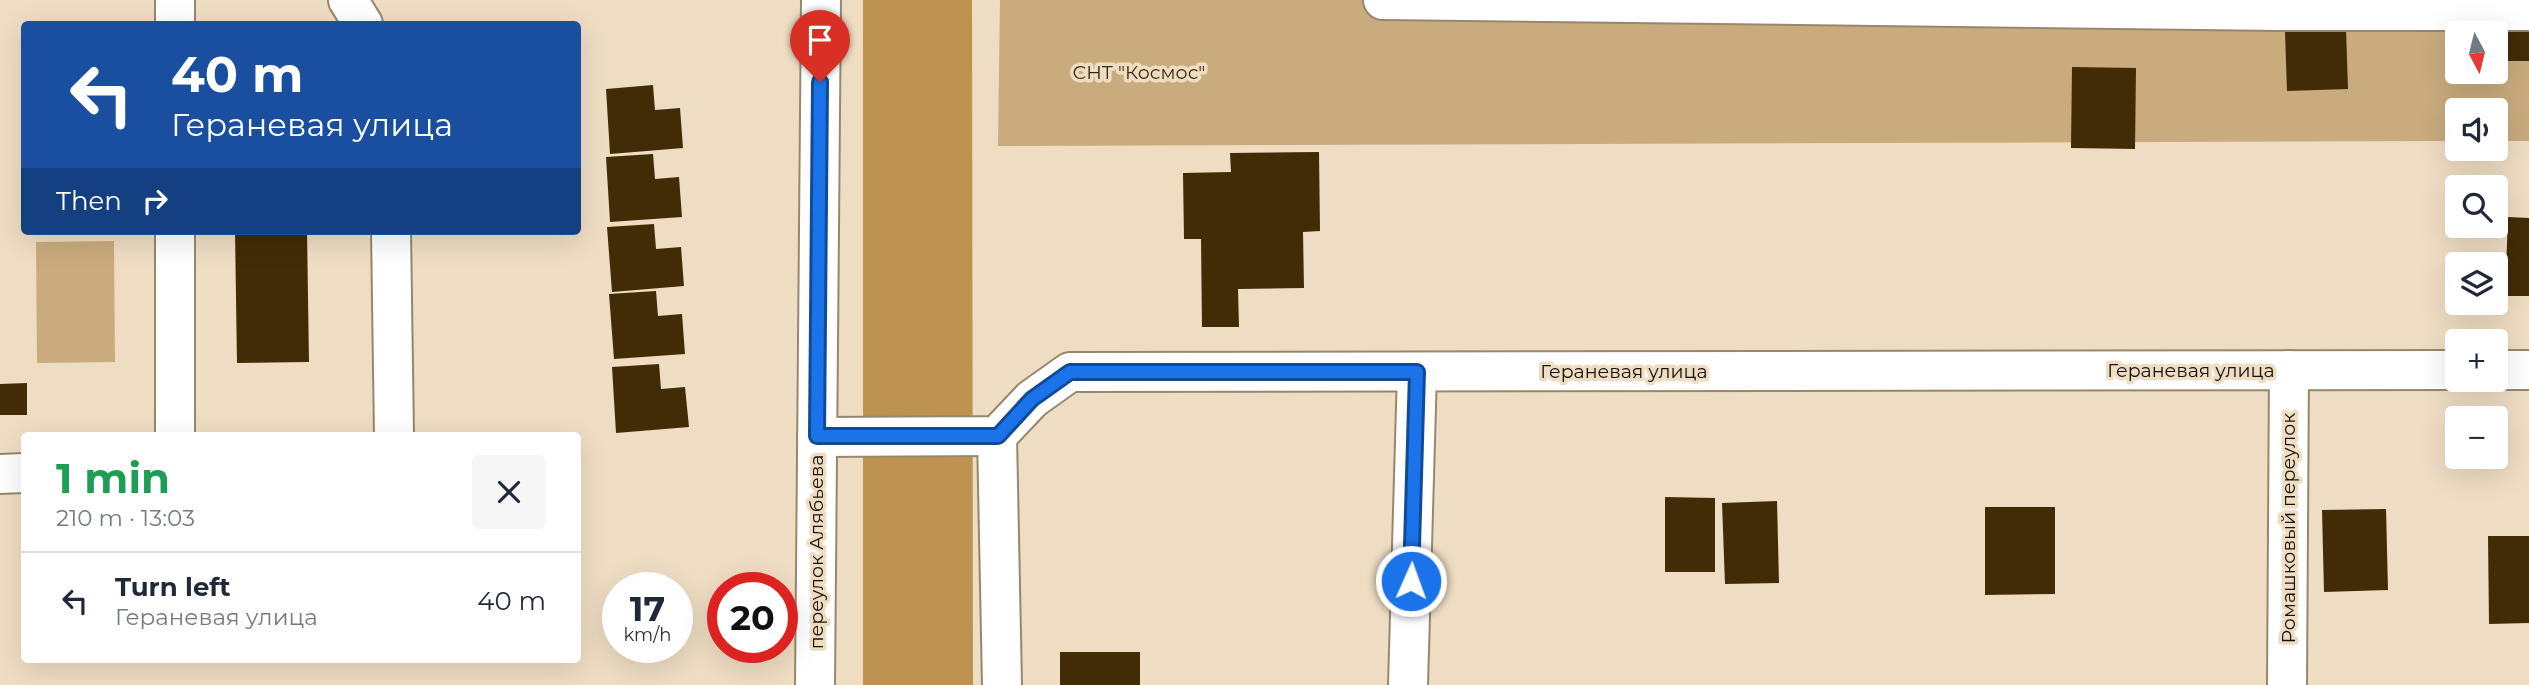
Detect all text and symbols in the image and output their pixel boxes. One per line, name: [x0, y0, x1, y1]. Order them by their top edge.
pin: [790, 10, 850, 82]
icon: arrive: [801, 21, 839, 59]
north arrow: [2445, 21, 2508, 84]
map controls: [2445, 21, 2508, 469]
text: 40 m: [171, 45, 303, 104]
icon: left: [56, 49, 147, 140]
park label: СНТ "Космос": [1073, 61, 1205, 84]
button: sound: [2445, 98, 2508, 161]
text: Гераневая улица: [171, 105, 453, 144]
button: search: [2445, 175, 2508, 238]
icon: right: [136, 182, 174, 220]
text: Then: [56, 185, 122, 217]
button: layers: [2445, 252, 2508, 315]
button: +: [2445, 329, 2508, 392]
street label: Гераневая улица: [2107, 359, 2275, 382]
street label: Гераневая улица: [1540, 360, 1708, 383]
button: −: [2445, 406, 2508, 469]
street label: Ромашковый переулок: [2277, 413, 2300, 643]
text: 1 min: [56, 452, 170, 504]
button: close: [472, 455, 546, 529]
street label: переулок Алябьева: [805, 455, 828, 649]
text: 210 m · 13:03: [56, 504, 195, 532]
position arrow: [1374, 544, 1448, 618]
text: Turn left: [115, 571, 231, 603]
speed limit sign: 20: [707, 572, 798, 663]
icon: left: [56, 582, 94, 620]
text: 40 m: [477, 585, 546, 617]
text: 17: [630, 587, 665, 630]
text: Гераневая улица: [115, 603, 318, 631]
text: km/h: [623, 624, 672, 646]

